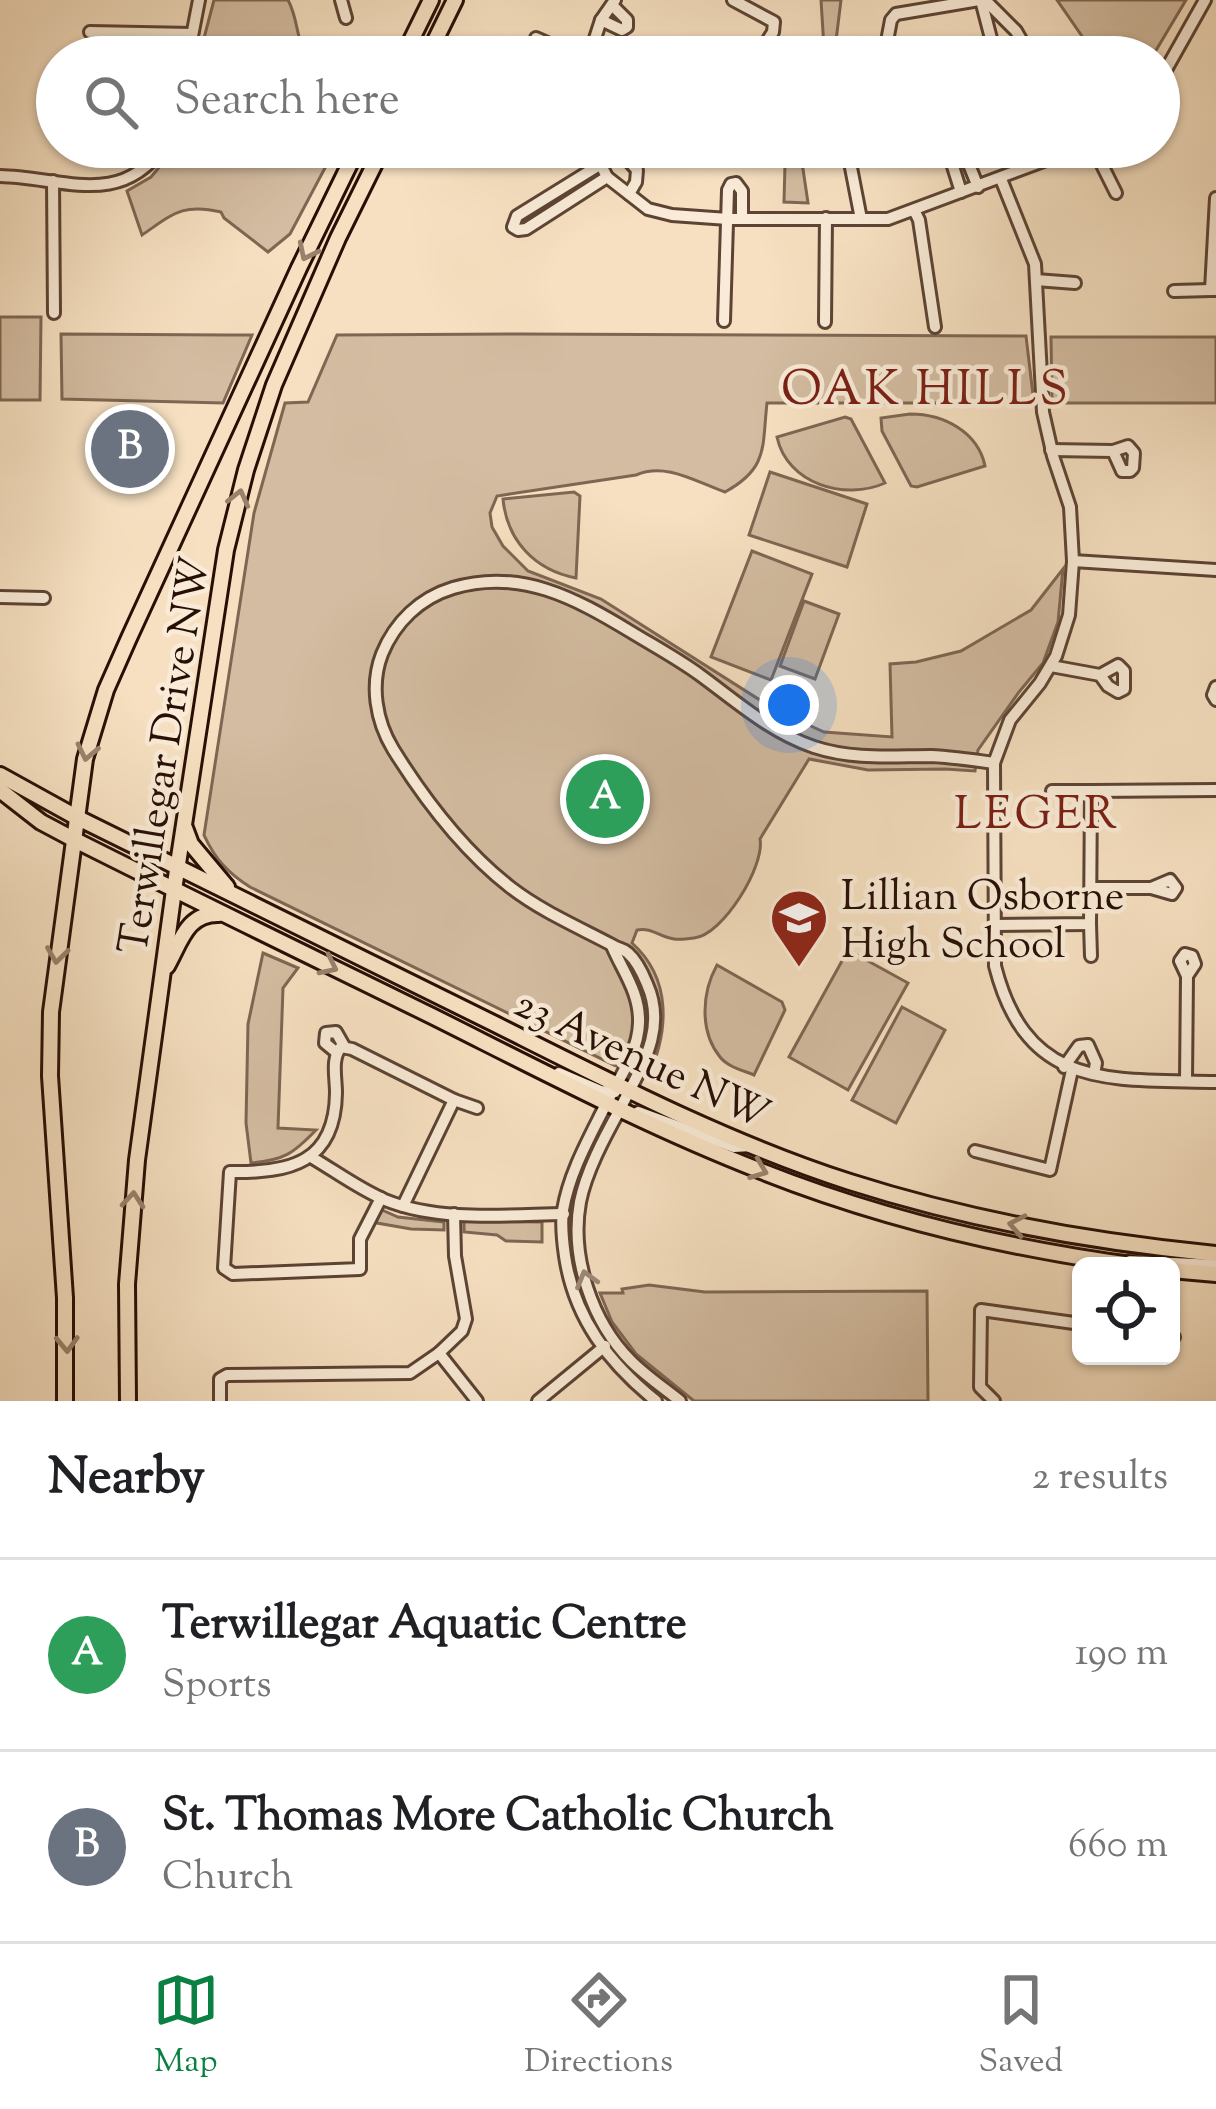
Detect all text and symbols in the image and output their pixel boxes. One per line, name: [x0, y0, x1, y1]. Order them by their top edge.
search box: [36, 36, 1180, 168]
icon: search: [78, 69, 144, 135]
text: Search here: [174, 70, 400, 135]
one-way arrow: [297, 240, 321, 261]
district label: OAK HILLS: [781, 358, 1071, 427]
pin: B: [91, 404, 169, 494]
one-way arrow: [225, 488, 250, 509]
street label: Terwillegar Drive NW: [106, 553, 228, 959]
your location: [759, 675, 819, 735]
one-way arrow: [76, 742, 101, 762]
pin: A: [566, 754, 644, 844]
district label: LEGER: [954, 785, 1120, 850]
place label: Lillian Osborne High School: [841, 869, 1124, 977]
school or university icon: Lillian Osborne High School: [768, 887, 830, 969]
one-way arrow: [45, 945, 71, 965]
one-way arrow: [317, 951, 338, 975]
street label: 23 Avenue NW: [504, 976, 778, 1147]
one-way arrow: [747, 1156, 768, 1181]
one-way arrow: [120, 1190, 145, 1209]
one-way arrow: [1008, 1213, 1028, 1239]
map controls: [1072, 1257, 1180, 1365]
button: locate: [1072, 1257, 1180, 1365]
one-way arrow: [576, 1269, 601, 1290]
one-way arrow: [53, 1335, 79, 1354]
text: Nearby: [48, 1443, 205, 1516]
text: 2 results: [1032, 1451, 1168, 1507]
text: Terwillegar Aquatic Centre: [162, 1594, 687, 1659]
text: A: [71, 1627, 103, 1683]
text: 190 m: [1075, 1627, 1168, 1683]
text: Sports: [162, 1659, 272, 1715]
text: St. Thomas More Catholic Church: [162, 1786, 834, 1851]
text: B: [75, 1819, 99, 1875]
text: 660 m: [1068, 1819, 1168, 1875]
text: Church: [162, 1851, 293, 1907]
tab: Map: [153, 1967, 219, 2087]
tab: Directions: [524, 1967, 673, 2087]
tab: Saved: [979, 1967, 1063, 2087]

